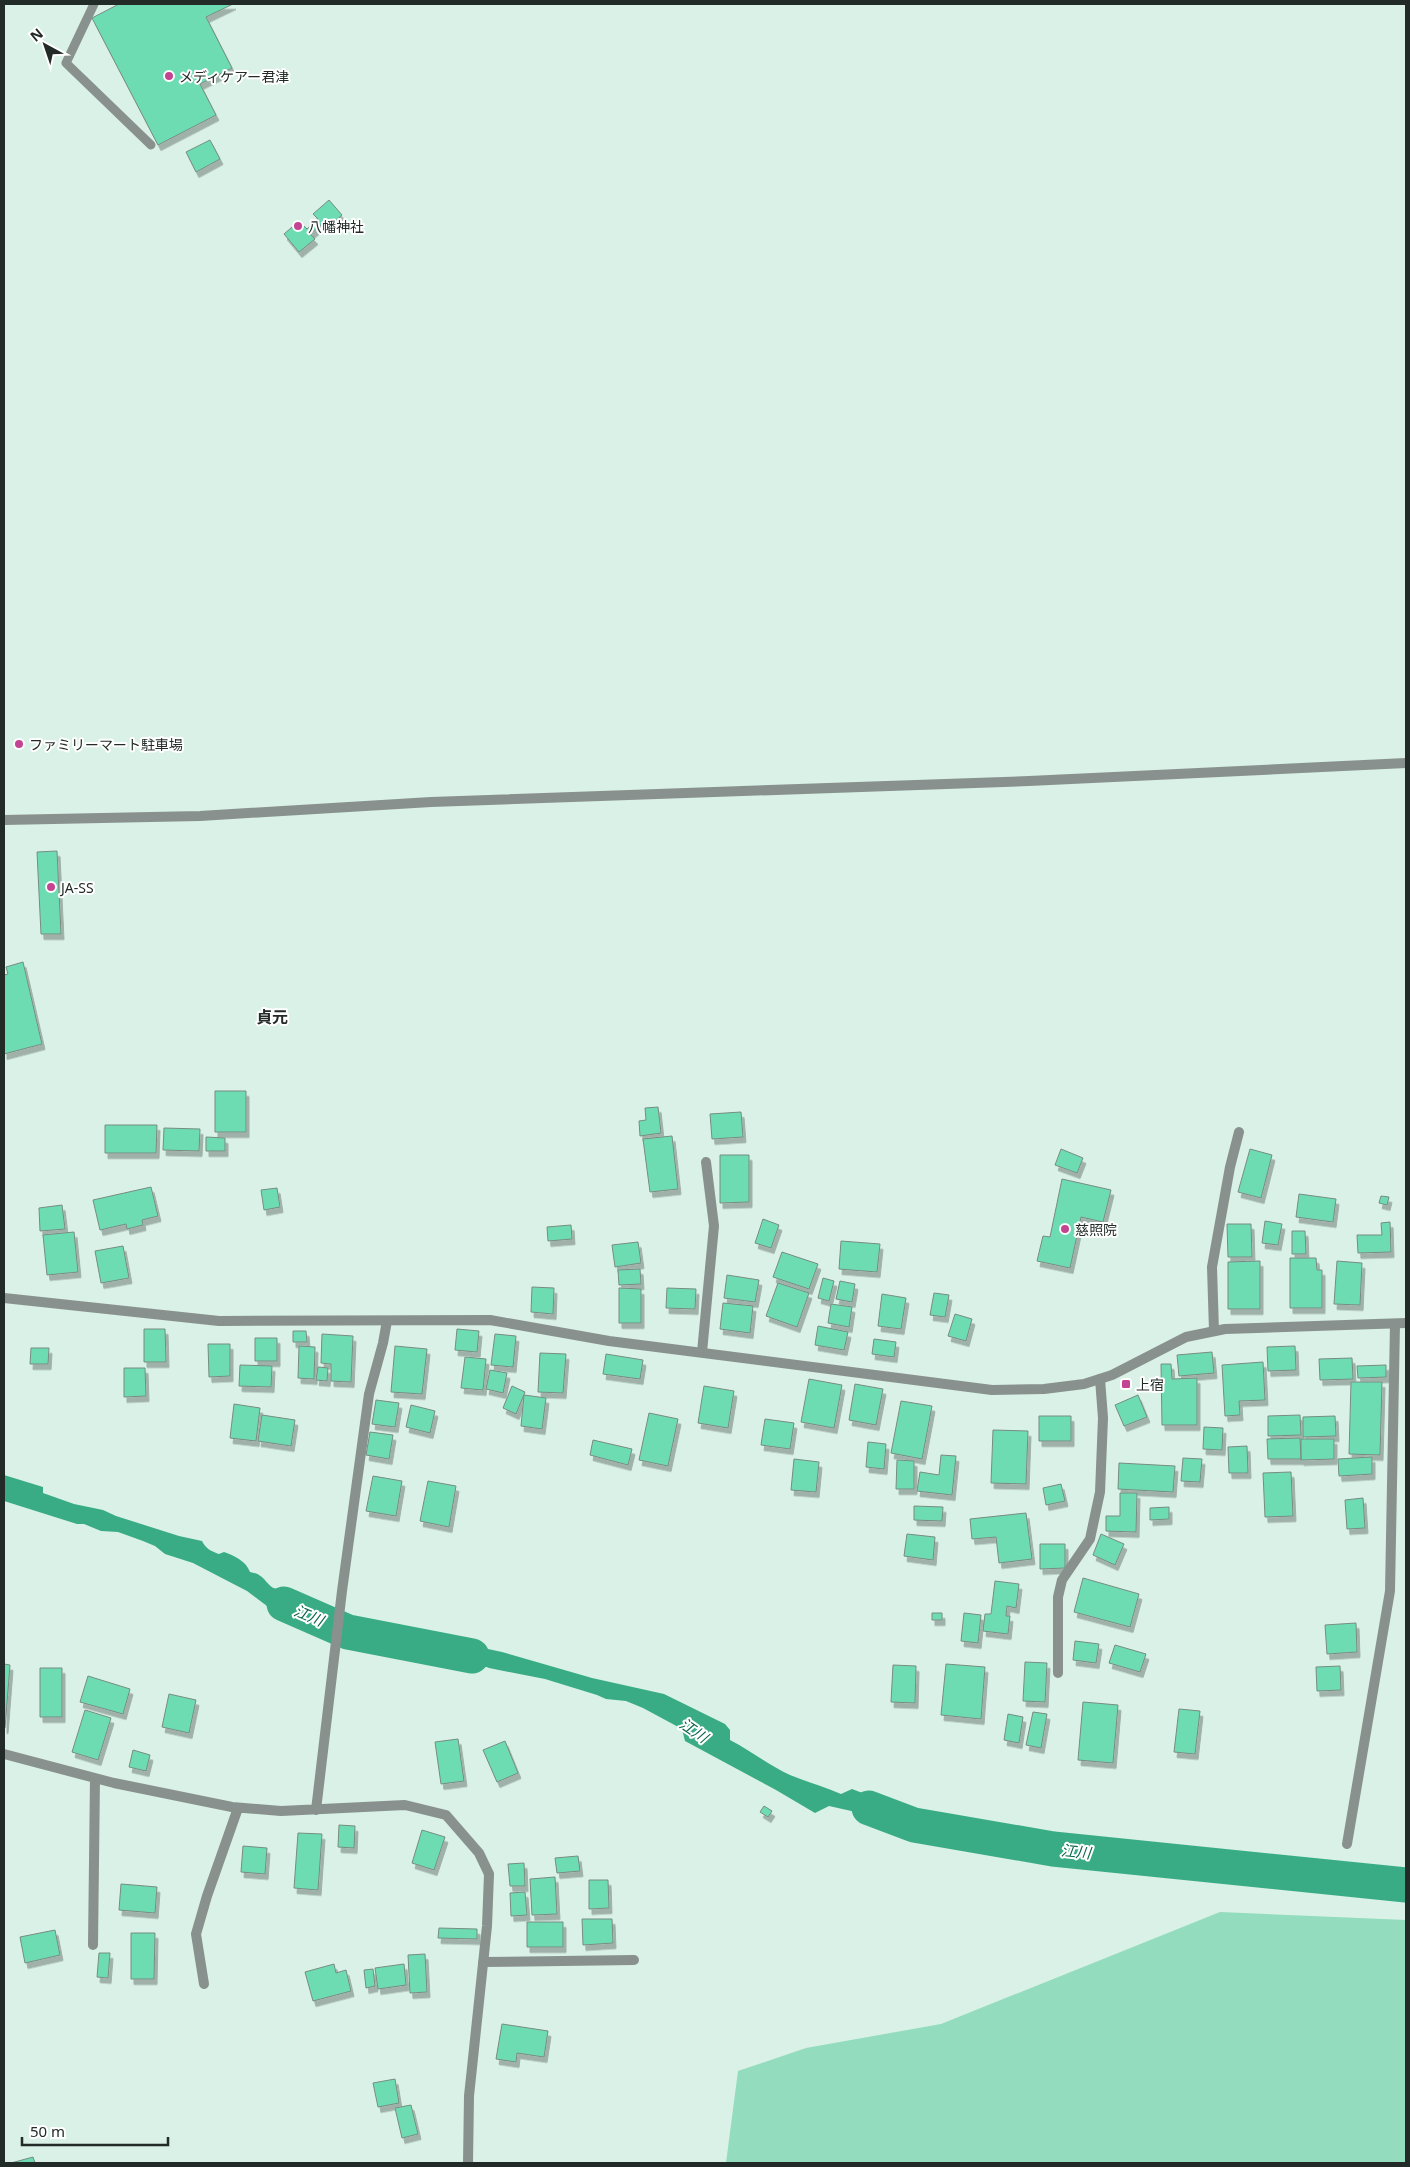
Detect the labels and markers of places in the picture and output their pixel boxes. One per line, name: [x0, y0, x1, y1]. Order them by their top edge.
place label: メディケアー君津: [179, 67, 289, 86]
marker: メディケアー君津: [163, 70, 175, 82]
place label: 八幡神社: [308, 217, 364, 236]
marker: 八幡神社: [292, 220, 304, 232]
place label: ファミリーマート駐車場: [29, 735, 183, 754]
marker: ファミリーマート駐車場: [13, 738, 25, 750]
place label: JA-SS: [59, 878, 94, 897]
marker: JA-SS: [45, 881, 57, 893]
place label: 慈照院: [1075, 1220, 1117, 1239]
marker: 慈照院: [1059, 1223, 1071, 1235]
place label: 上宿: [1136, 1375, 1164, 1394]
marker: 上宿: [1120, 1378, 1132, 1390]

